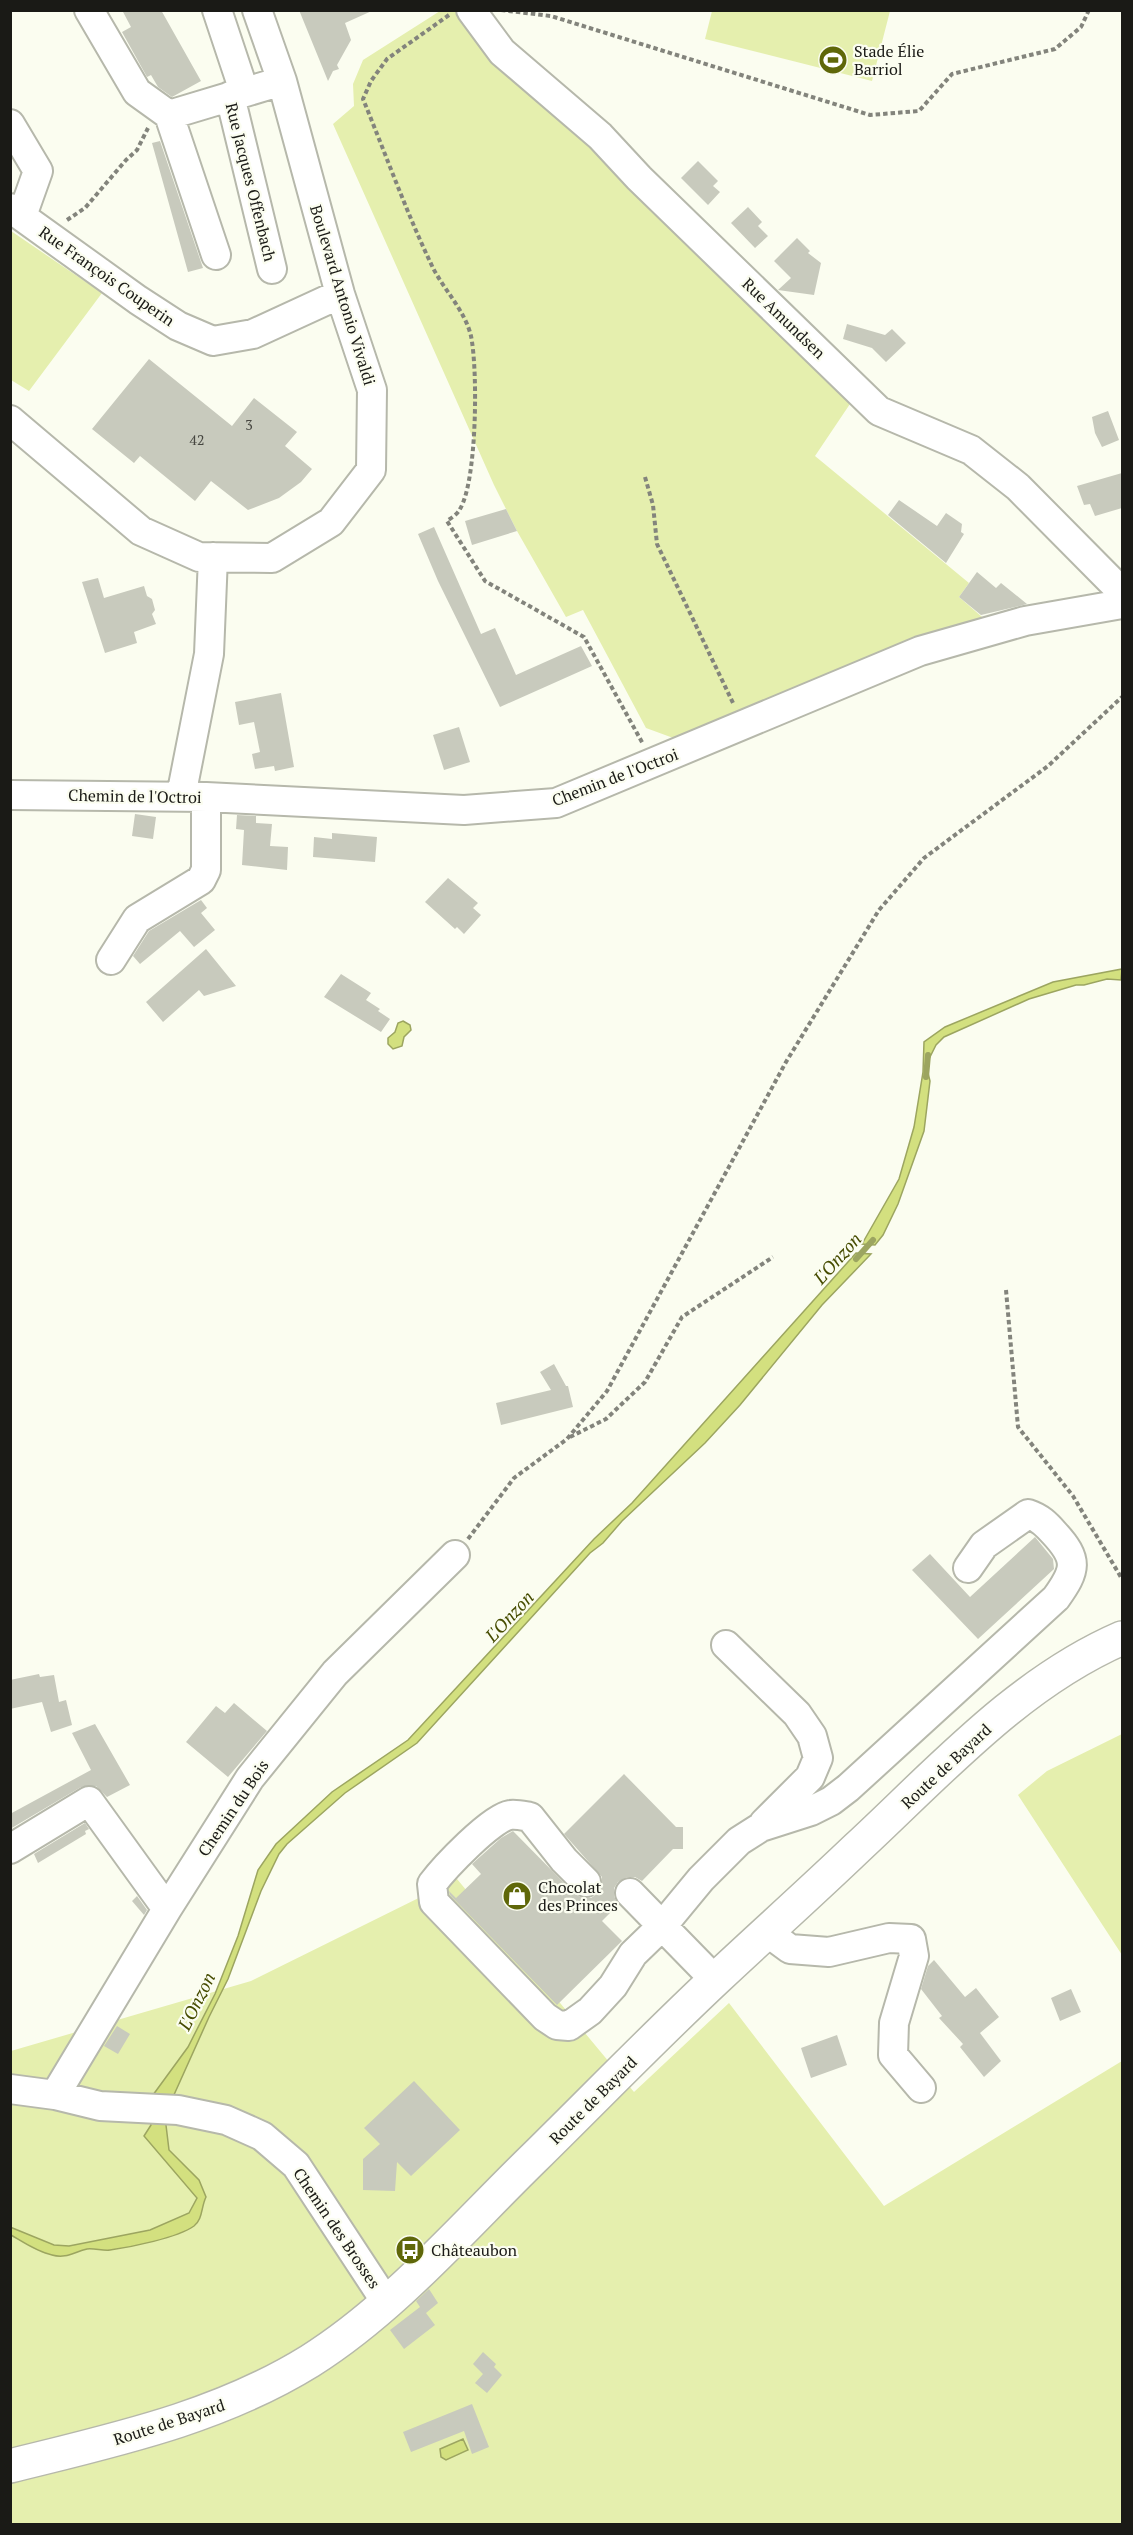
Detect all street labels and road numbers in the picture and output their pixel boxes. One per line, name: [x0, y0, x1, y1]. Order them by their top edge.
street label: Rue Jacques Offenbach: [221, 100, 281, 264]
street label: Boulevard Antonio Vivaldi: [305, 202, 381, 388]
street label: Rue François Couperin: [35, 221, 180, 331]
street label: Rue Amundsen: [738, 273, 831, 364]
street label: Chemin de l'Octroi: [549, 743, 681, 811]
street label: Chemin de l'Octroi: [68, 784, 202, 808]
street label: Route de Bayard: [896, 1718, 996, 1814]
street label: Chemin du Bois: [193, 1755, 274, 1861]
street label: Route de Bayard: [544, 2051, 642, 2149]
street label: Chemin des Brosses: [288, 2163, 386, 2293]
street label: Route de Bayard: [111, 2394, 228, 2450]

